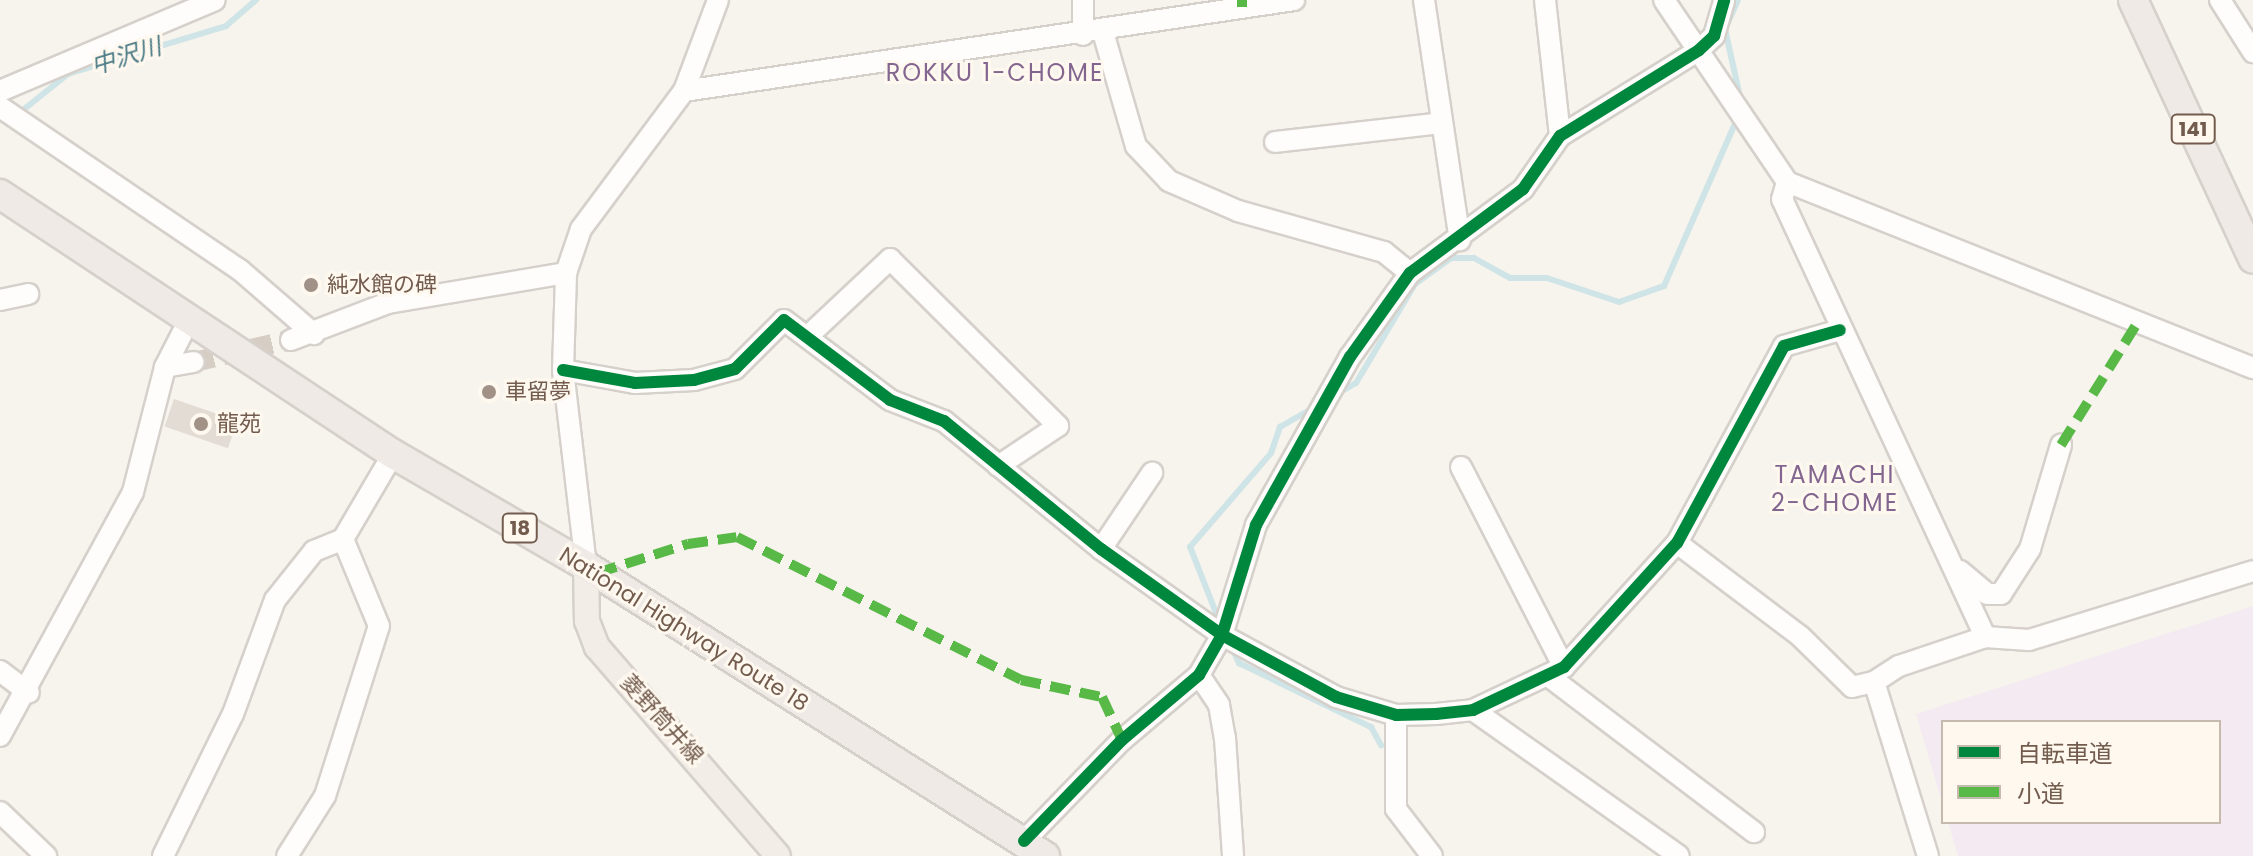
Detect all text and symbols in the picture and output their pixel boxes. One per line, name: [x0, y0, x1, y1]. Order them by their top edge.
water label: 中沢川: [87, 32, 165, 80]
district label: ROKKU 1-CHOME: [886, 59, 1104, 87]
road number: 141: [2169, 113, 2217, 145]
place label: 純水館の碑: [327, 272, 437, 298]
marker: 純水館の碑: [302, 276, 320, 294]
place label: 車留夢: [505, 379, 571, 405]
marker: 車留夢: [480, 383, 498, 401]
place label: 龍苑: [217, 411, 261, 437]
marker: 龍苑: [192, 415, 210, 433]
district label: TAMACHI 2-CHOME: [1771, 461, 1899, 517]
road number: 18: [500, 512, 540, 544]
street label: National Highway Route 18: [555, 541, 813, 717]
street label: 菱野筒井線: [615, 669, 709, 769]
legend: [1941, 720, 2221, 824]
text: 自転車道: [2017, 737, 2113, 770]
text: 小道: [2017, 777, 2065, 810]

